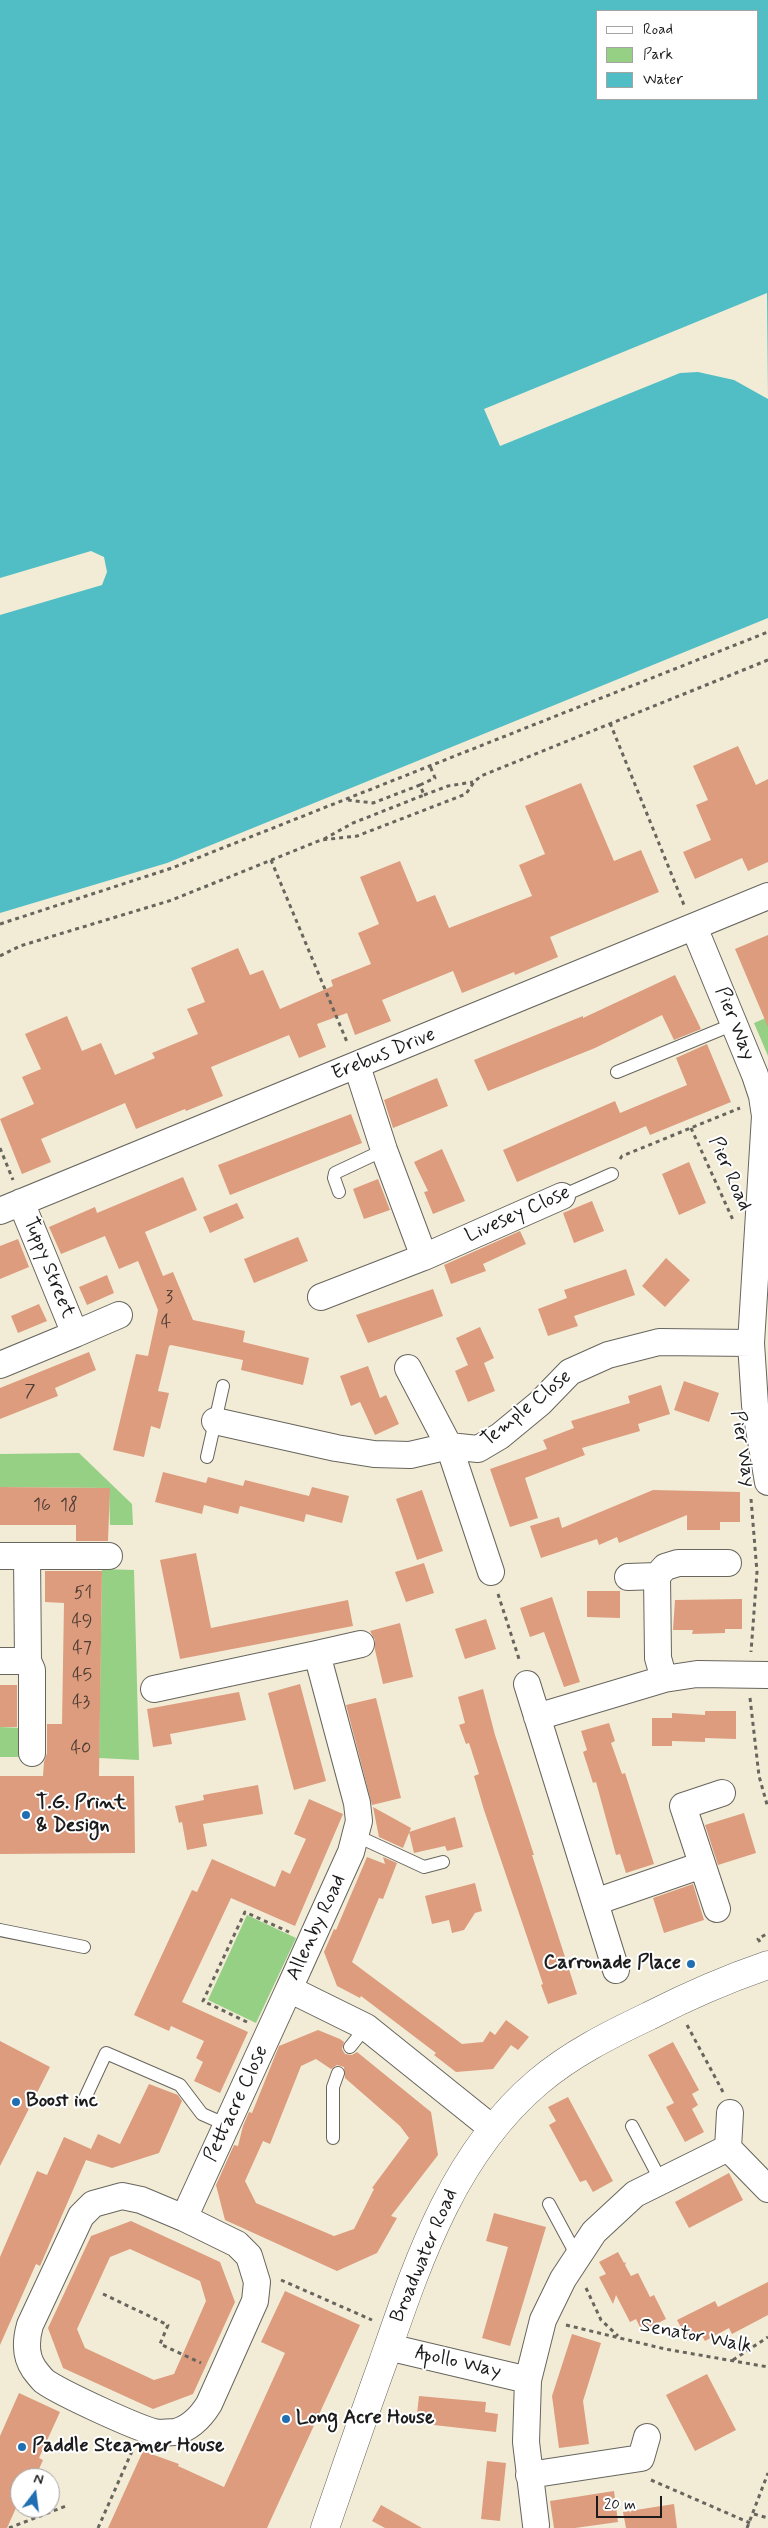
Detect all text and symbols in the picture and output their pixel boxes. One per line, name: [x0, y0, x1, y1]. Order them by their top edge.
legend: [596, 10, 758, 100]
text: Road: [643, 20, 673, 40]
text: Park: [643, 45, 673, 65]
text: Water: [643, 70, 683, 90]
street label: Pier Way: [708, 984, 760, 1064]
street label: Erebus Drive: [329, 1023, 439, 1087]
street label: Pier Road: [702, 1133, 756, 1215]
street label: Livesey Close: [462, 1181, 574, 1249]
street label: Tuppy Street: [17, 1214, 79, 1322]
house number: 3: [165, 1287, 173, 1309]
house number: 4: [161, 1312, 171, 1334]
street label: Temple Close: [477, 1365, 577, 1453]
house number: 7: [25, 1381, 35, 1403]
street label: Pier Way: [724, 1409, 760, 1489]
house number: 16: [33, 1495, 51, 1517]
house number: 18: [60, 1495, 78, 1517]
house number: 51: [74, 1583, 92, 1605]
house number: 49: [71, 1611, 93, 1633]
house number: 47: [72, 1638, 92, 1660]
house number: 45: [72, 1665, 92, 1687]
house number: 43: [72, 1692, 90, 1714]
house number: 40: [71, 1738, 91, 1760]
place label: T.G. Print & Design: [36, 1792, 126, 1839]
marker: T.G. Print & Design: [20, 1809, 32, 1821]
street label: Allenby Road: [282, 1871, 352, 1985]
place label: Carronade Place: [543, 1952, 681, 1976]
marker: Carronade Place: [685, 1958, 697, 1970]
street label: Pettacre Close: [200, 2042, 274, 2166]
place label: Boost inc: [26, 2090, 98, 2114]
marker: Boost inc: [10, 2096, 22, 2108]
street label: Broadwater Road: [386, 2186, 464, 2326]
street label: Senator Walk: [638, 2314, 754, 2360]
street label: Apollo Way: [413, 2341, 503, 2385]
place label: Long Acre House: [296, 2407, 434, 2431]
marker: Long Acre House: [280, 2413, 292, 2425]
place label: Paddle Steamer House: [32, 2435, 224, 2459]
marker: Paddle Steamer House: [16, 2441, 28, 2453]
north arrow: [10, 2468, 60, 2518]
text: N: [32, 2470, 45, 2489]
scale bar: [598, 2486, 664, 2518]
text: 20 m: [604, 2495, 636, 2515]

